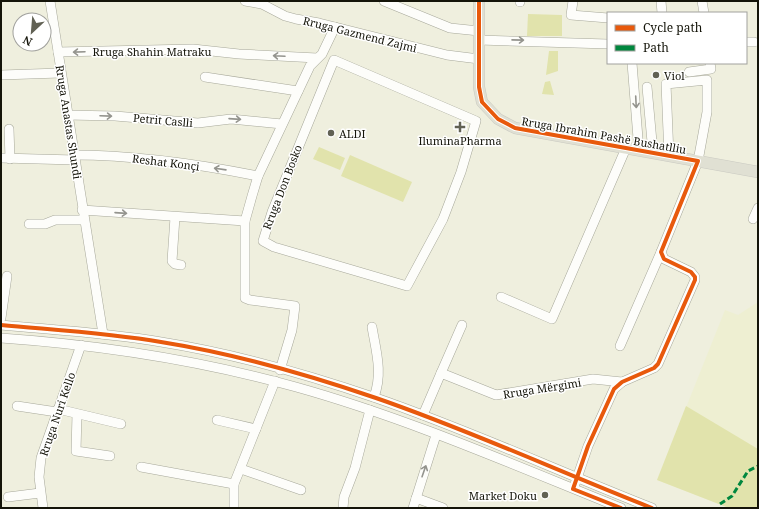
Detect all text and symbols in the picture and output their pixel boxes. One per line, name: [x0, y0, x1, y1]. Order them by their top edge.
north arrow: [12, 12, 52, 52]
legend: [607, 12, 747, 64]
street label: Rruga Gazmend Zajmi: [301, 13, 419, 56]
text: Cycle path: [643, 19, 703, 36]
text: N: [20, 33, 35, 50]
one-way arrow: [511, 36, 524, 44]
text: Path: [643, 39, 669, 56]
street label: Rruga Shahin Matraku: [93, 44, 211, 59]
one-way arrow: [73, 48, 86, 56]
one-way arrow: [273, 52, 286, 59]
street label: Rruga Anastas Shundi: [53, 64, 86, 181]
place label: Viol: [664, 68, 685, 83]
marker: Viol: [651, 70, 661, 80]
one-way arrow: [632, 95, 640, 108]
street label: Petrit Caslli: [132, 110, 194, 130]
one-way arrow: [99, 112, 112, 120]
street label: Rruga Ibrahim Pashë Bushatlliu: [520, 113, 688, 157]
one-way arrow: [228, 116, 241, 123]
marker: IluminaPharma: [455, 122, 465, 132]
place label: ALDI: [339, 126, 366, 141]
marker: ALDI: [326, 128, 336, 138]
place label: IluminaPharma: [418, 133, 502, 148]
street label: Rruga Don Bosko: [259, 142, 305, 232]
street label: Reshat Konçi: [131, 150, 201, 174]
one-way arrow: [214, 165, 227, 173]
one-way arrow: [114, 209, 127, 216]
street label: Rruga Nuri Kello: [36, 370, 78, 458]
street label: Rruga Mërgimi: [502, 374, 583, 402]
one-way arrow: [421, 465, 428, 478]
place label: Market Doku: [469, 488, 537, 503]
marker: Market Doku: [540, 490, 550, 500]

